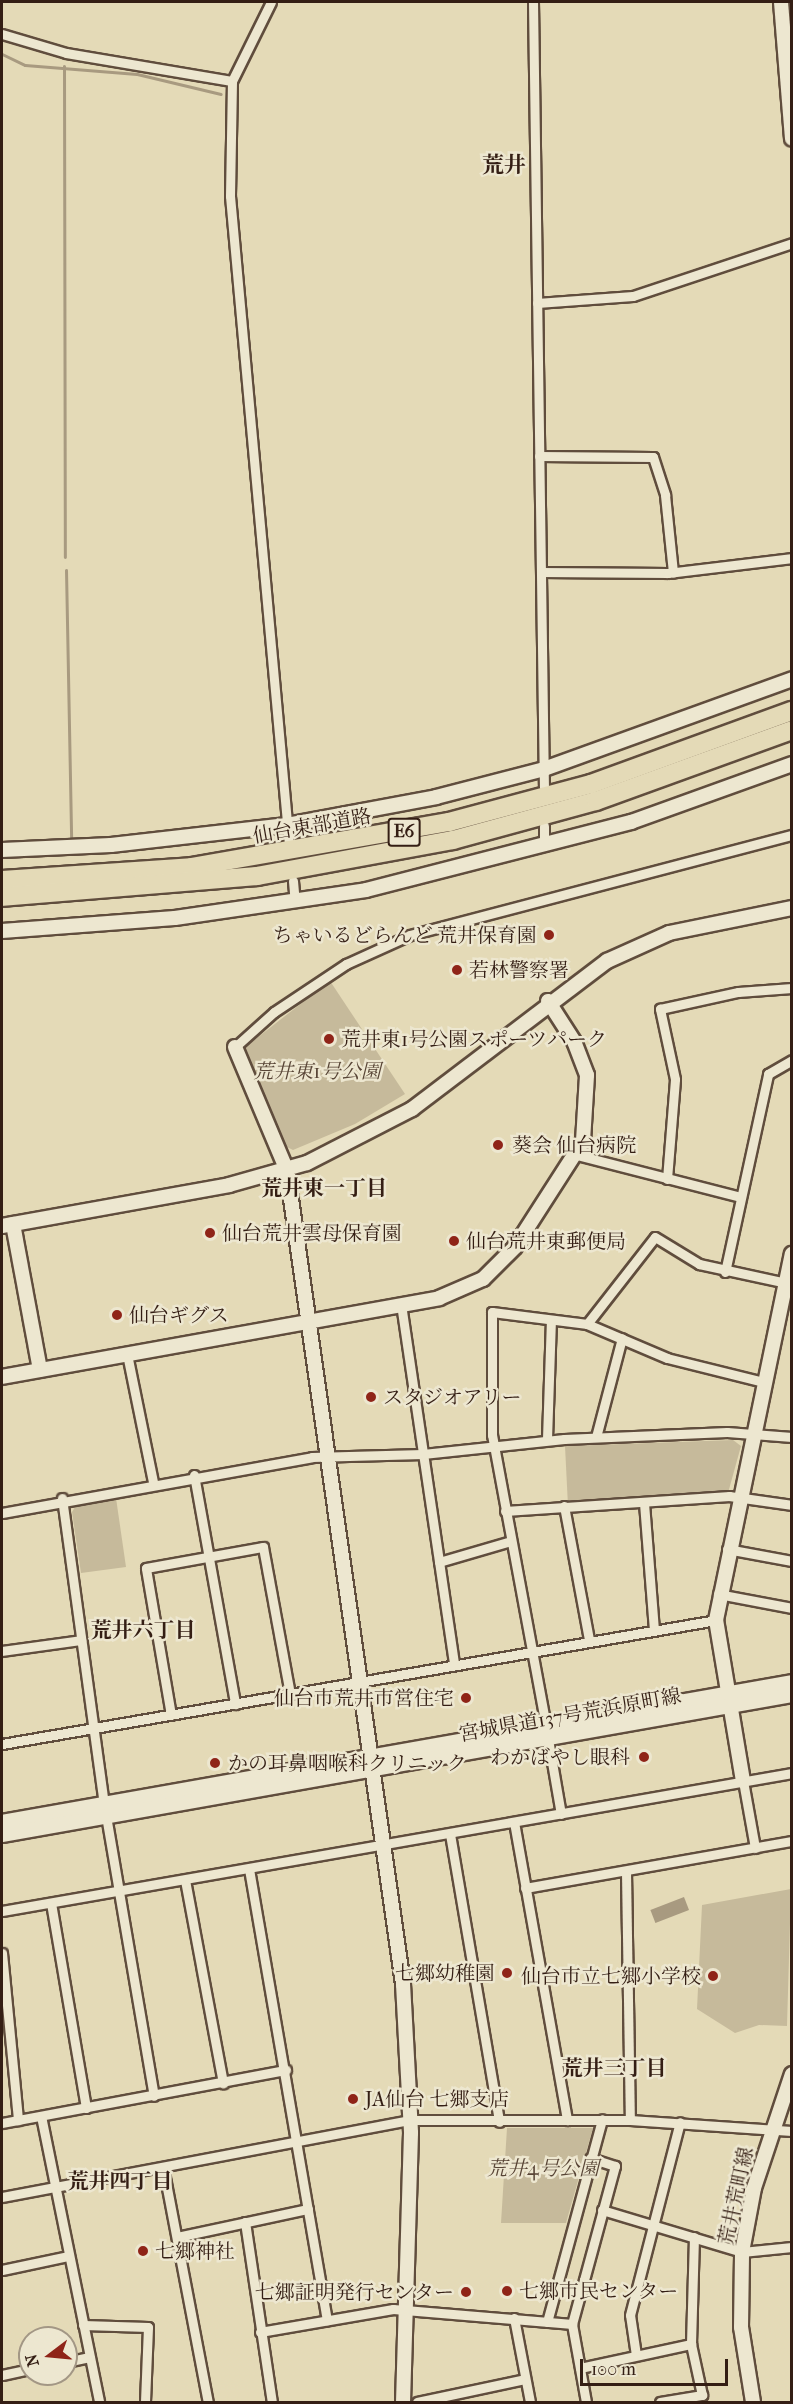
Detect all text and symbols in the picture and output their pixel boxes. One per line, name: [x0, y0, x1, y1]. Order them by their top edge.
district label: 荒井: [482, 153, 526, 179]
street label: 仙台東部道路: [251, 804, 373, 848]
road number: E6: [388, 817, 420, 847]
place label: ちゃいるどらんど 荒井保育園: [273, 923, 537, 947]
marker: ちゃいるどらんど 荒井保育園: [542, 928, 556, 942]
place label: 若林警察署: [469, 958, 569, 982]
marker: 若林警察署: [450, 963, 464, 977]
place label: 荒井東1号公園スポーツパーク: [341, 1027, 608, 1051]
marker: 荒井東1号公園スポーツパーク: [322, 1032, 336, 1046]
park label: 荒井東1号公園: [253, 1059, 381, 1083]
place label: 葵会 仙台病院: [512, 1133, 636, 1157]
marker: 葵会 仙台病院: [489, 1136, 507, 1154]
district label: 荒井東一丁目: [261, 1175, 387, 1201]
place label: 仙台荒井雲母保育園: [222, 1221, 402, 1245]
marker: 仙台荒井雲母保育園: [203, 1226, 217, 1240]
place label: 仙台荒井東郵便局: [466, 1229, 626, 1253]
marker: 仙台荒井東郵便局: [447, 1234, 461, 1248]
place label: 仙台ギグス: [129, 1303, 229, 1327]
marker: 仙台ギグス: [110, 1308, 124, 1322]
place label: スタジオアリー: [383, 1385, 523, 1409]
marker: スタジオアリー: [364, 1390, 378, 1404]
district label: 荒井六丁目: [91, 1617, 195, 1643]
street label: 宮城県道137号荒浜原町線: [457, 1684, 683, 1746]
place label: 仙台市荒井市営住宅: [274, 1686, 454, 1710]
marker: 仙台市荒井市営住宅: [459, 1691, 473, 1705]
place label: わかばやし眼科: [490, 1745, 630, 1769]
marker: わかばやし眼科: [635, 1748, 653, 1766]
place label: かの耳鼻咽喉科クリニック: [228, 1751, 468, 1775]
marker: かの耳鼻咽喉科クリニック: [206, 1754, 224, 1772]
place label: 七郷幼稚園: [395, 1961, 495, 1985]
place label: 仙台市立七郷小学校: [521, 1964, 701, 1988]
marker: 七郷幼稚園: [500, 1966, 514, 1980]
marker: 仙台市立七郷小学校: [706, 1969, 720, 1983]
district label: 荒井三丁目: [562, 2055, 666, 2081]
place label: JA仙台 七郷支店: [365, 2087, 510, 2111]
marker: JA仙台 七郷支店: [346, 2092, 360, 2106]
street label: 荒井荒町線: [714, 2145, 758, 2247]
park label: 荒井4号公園: [487, 2156, 599, 2180]
district label: 荒井四丁目: [68, 2168, 172, 2194]
place label: 七郷神社: [155, 2239, 235, 2263]
marker: 七郷神社: [136, 2244, 150, 2258]
place label: 七郷市民センター: [519, 2279, 679, 2303]
place label: 七郷証明発行センター: [254, 2280, 454, 2304]
marker: 七郷市民センター: [500, 2284, 514, 2298]
marker: 七郷証明発行センター: [459, 2285, 473, 2299]
north arrow: [18, 2326, 78, 2386]
scale bar: [583, 2347, 732, 2385]
text: N: [21, 2352, 43, 2369]
text: 100 m: [591, 2359, 636, 2380]

